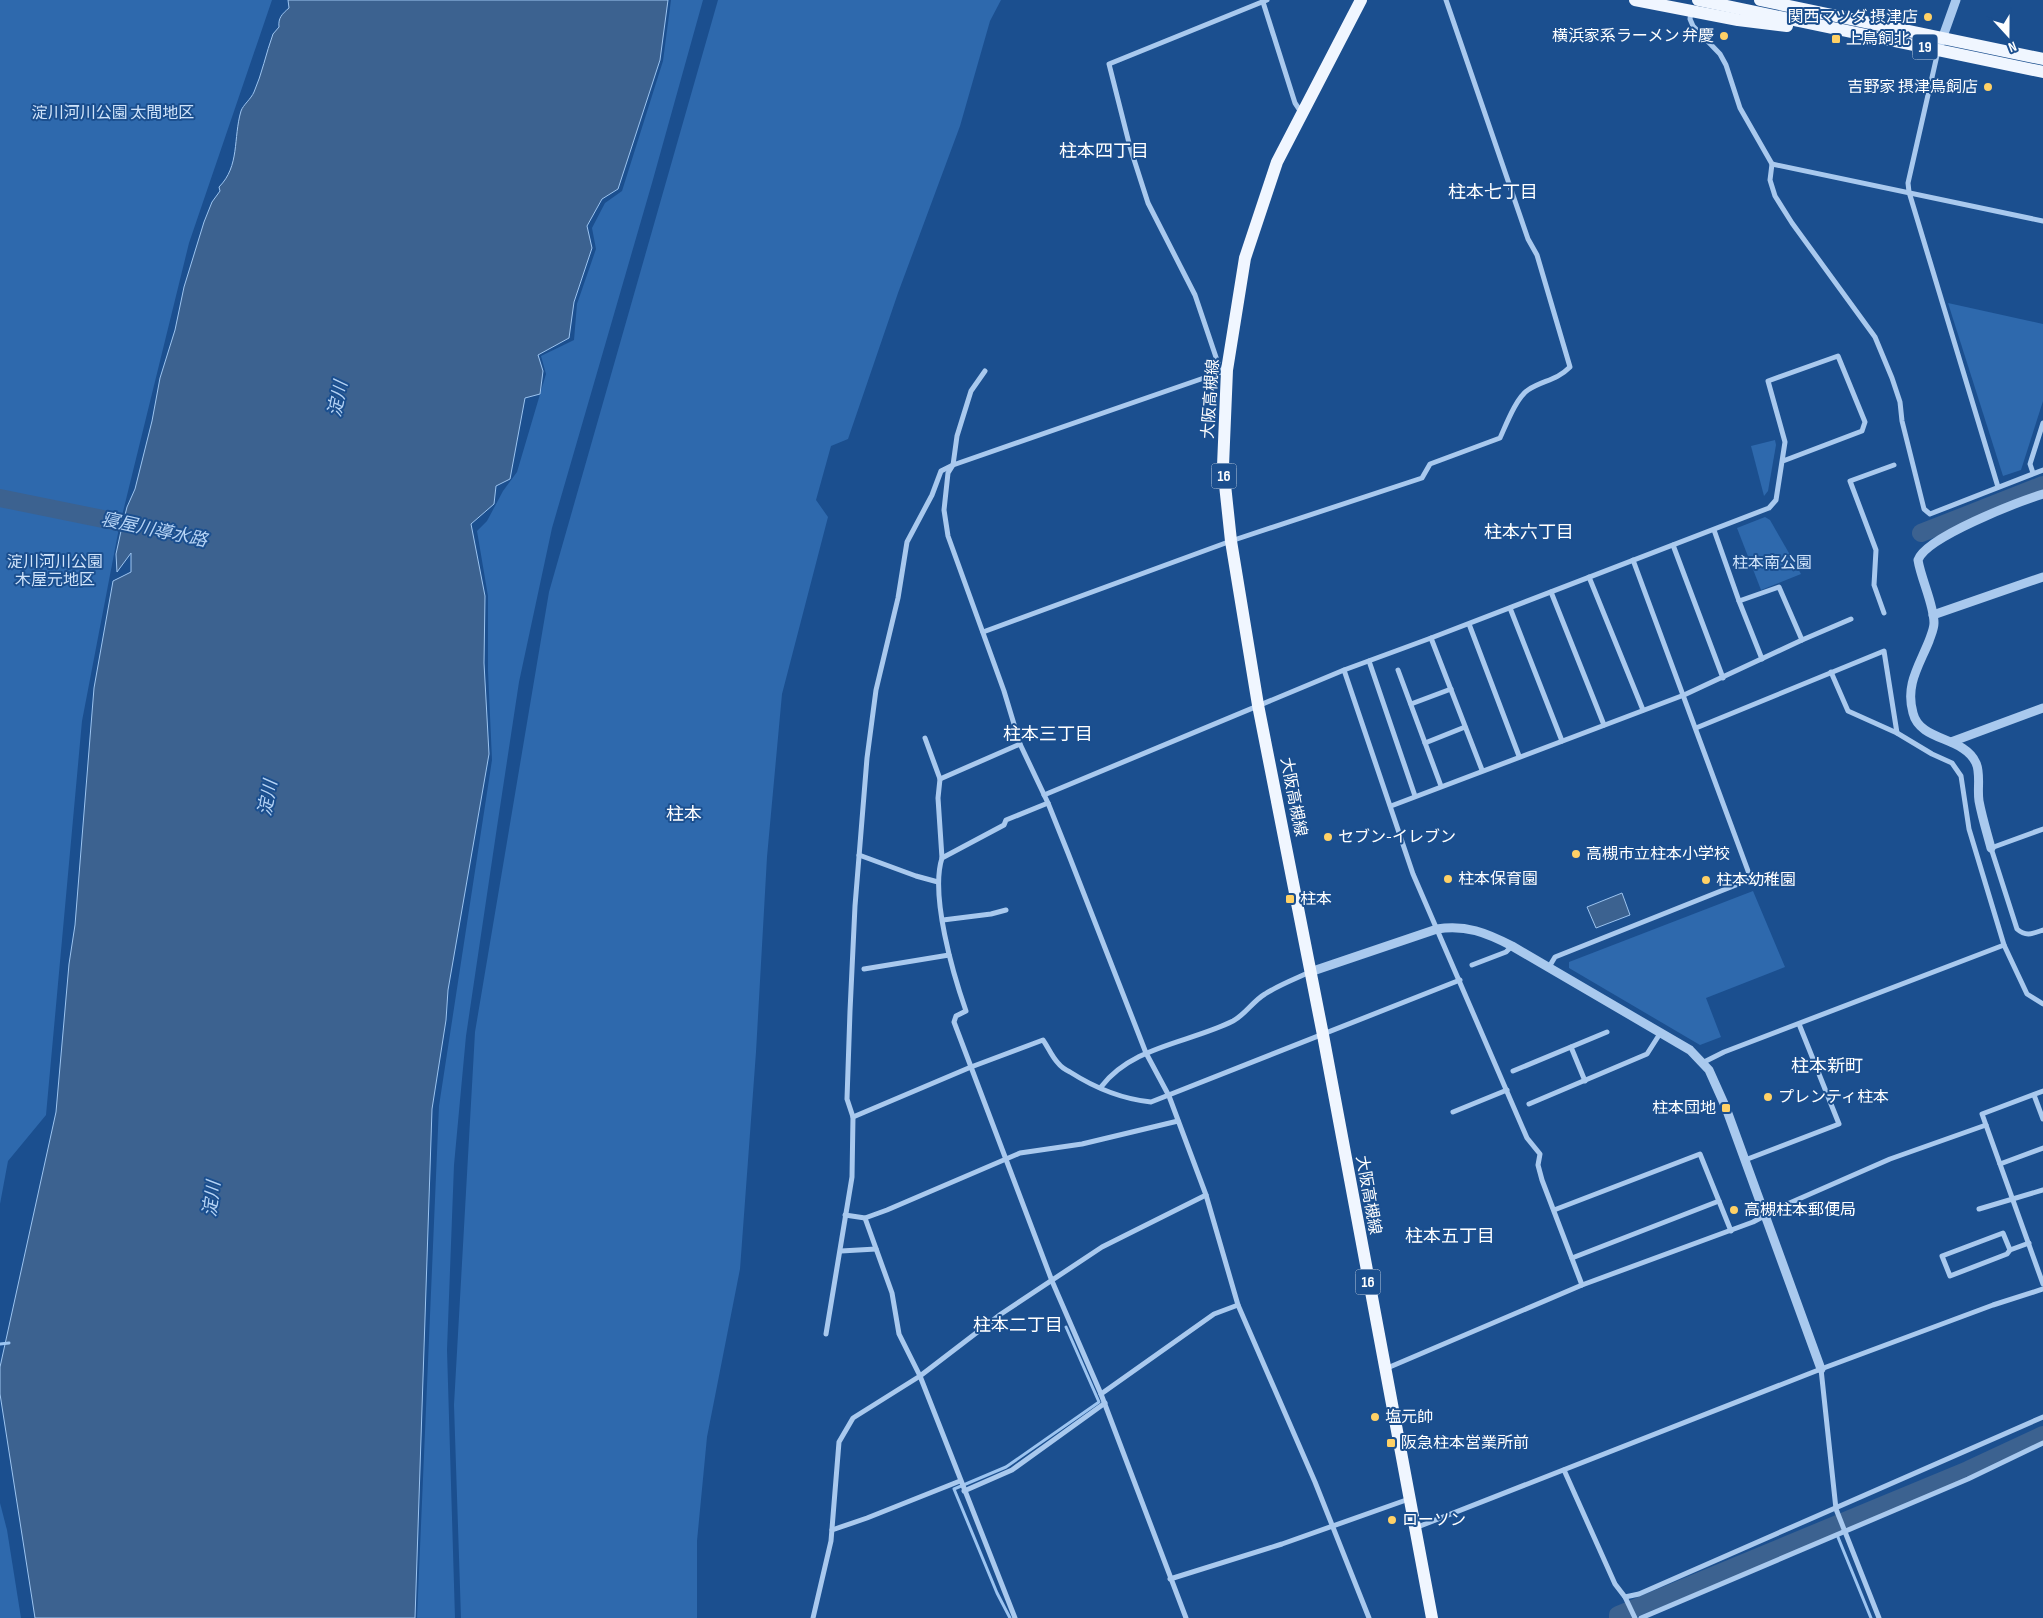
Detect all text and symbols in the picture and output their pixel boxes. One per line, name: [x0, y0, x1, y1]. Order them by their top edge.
place label: 関西マツダ 摂津店: [1787, 8, 1918, 27]
north arrow: [1983, 10, 2033, 60]
marker: 関西マツダ 摂津店: [1922, 11, 1934, 23]
place label: 横浜家系ラーメン 弁慶: [1552, 27, 1714, 46]
marker: 横浜家系ラーメン 弁慶: [1718, 30, 1730, 42]
place label: 上鳥飼北: [1846, 30, 1910, 49]
marker: 上鳥飼北: [1830, 33, 1842, 45]
road number: 19: [1912, 34, 1938, 60]
text: N: [2006, 37, 2019, 56]
place label: 吉野家 摂津鳥飼店: [1847, 78, 1978, 97]
marker: 吉野家 摂津鳥飼店: [1982, 81, 1994, 93]
park label: 淀川河川公園 太間地区: [32, 104, 194, 123]
district label: 柱本四丁目: [1059, 141, 1149, 162]
district label: 柱本七丁目: [1448, 182, 1538, 203]
street label: 大阪高槻線: [1199, 358, 1223, 440]
water label: 淀川: [324, 377, 352, 419]
road number: 16: [1212, 464, 1236, 488]
water label: 寝屋川導水路: [99, 509, 211, 552]
district label: 柱本六丁目: [1484, 522, 1574, 543]
park label: 淀川河川公園 木屋元地区: [7, 553, 103, 590]
park label: 柱本南公園: [1732, 554, 1812, 573]
district label: 柱本三丁目: [1003, 724, 1093, 745]
street label: 大阪高槻線: [1276, 756, 1310, 838]
water label: 淀川: [255, 776, 282, 818]
district label: 柱本: [666, 804, 702, 825]
place label: セブン-イレブン: [1338, 828, 1456, 847]
marker: セブン-イレブン: [1322, 831, 1334, 843]
place label: 高槻市立柱本小学校: [1586, 845, 1730, 864]
marker: 高槻市立柱本小学校: [1570, 848, 1582, 860]
place label: 柱本保育園: [1458, 870, 1538, 889]
place label: 柱本幼稚園: [1716, 871, 1796, 890]
marker: 柱本保育園: [1442, 873, 1454, 885]
marker: 柱本幼稚園: [1700, 874, 1712, 886]
place label: 柱本: [1300, 890, 1332, 909]
marker: 柱本: [1284, 893, 1296, 905]
district label: 柱本新町: [1791, 1056, 1863, 1077]
place label: プレンティ柱本: [1778, 1088, 1889, 1107]
marker: プレンティ柱本: [1762, 1091, 1774, 1103]
place label: 柱本団地: [1652, 1099, 1716, 1118]
marker: 柱本団地: [1720, 1102, 1732, 1114]
street label: 大阪高槻線: [1352, 1154, 1384, 1236]
water label: 淀川: [199, 1178, 225, 1218]
place label: 高槻柱本郵便局: [1744, 1201, 1856, 1220]
marker: 高槻柱本郵便局: [1728, 1204, 1740, 1216]
district label: 柱本五丁目: [1405, 1226, 1495, 1247]
road number: 16: [1356, 1270, 1380, 1294]
district label: 柱本二丁目: [973, 1315, 1063, 1336]
place label: 塩元帥: [1385, 1408, 1433, 1427]
marker: 塩元帥: [1369, 1411, 1381, 1423]
place label: 阪急柱本営業所前: [1401, 1434, 1529, 1453]
marker: 阪急柱本営業所前: [1385, 1437, 1397, 1449]
place label: ローソン: [1402, 1511, 1466, 1530]
marker: ローソン: [1386, 1514, 1398, 1526]

